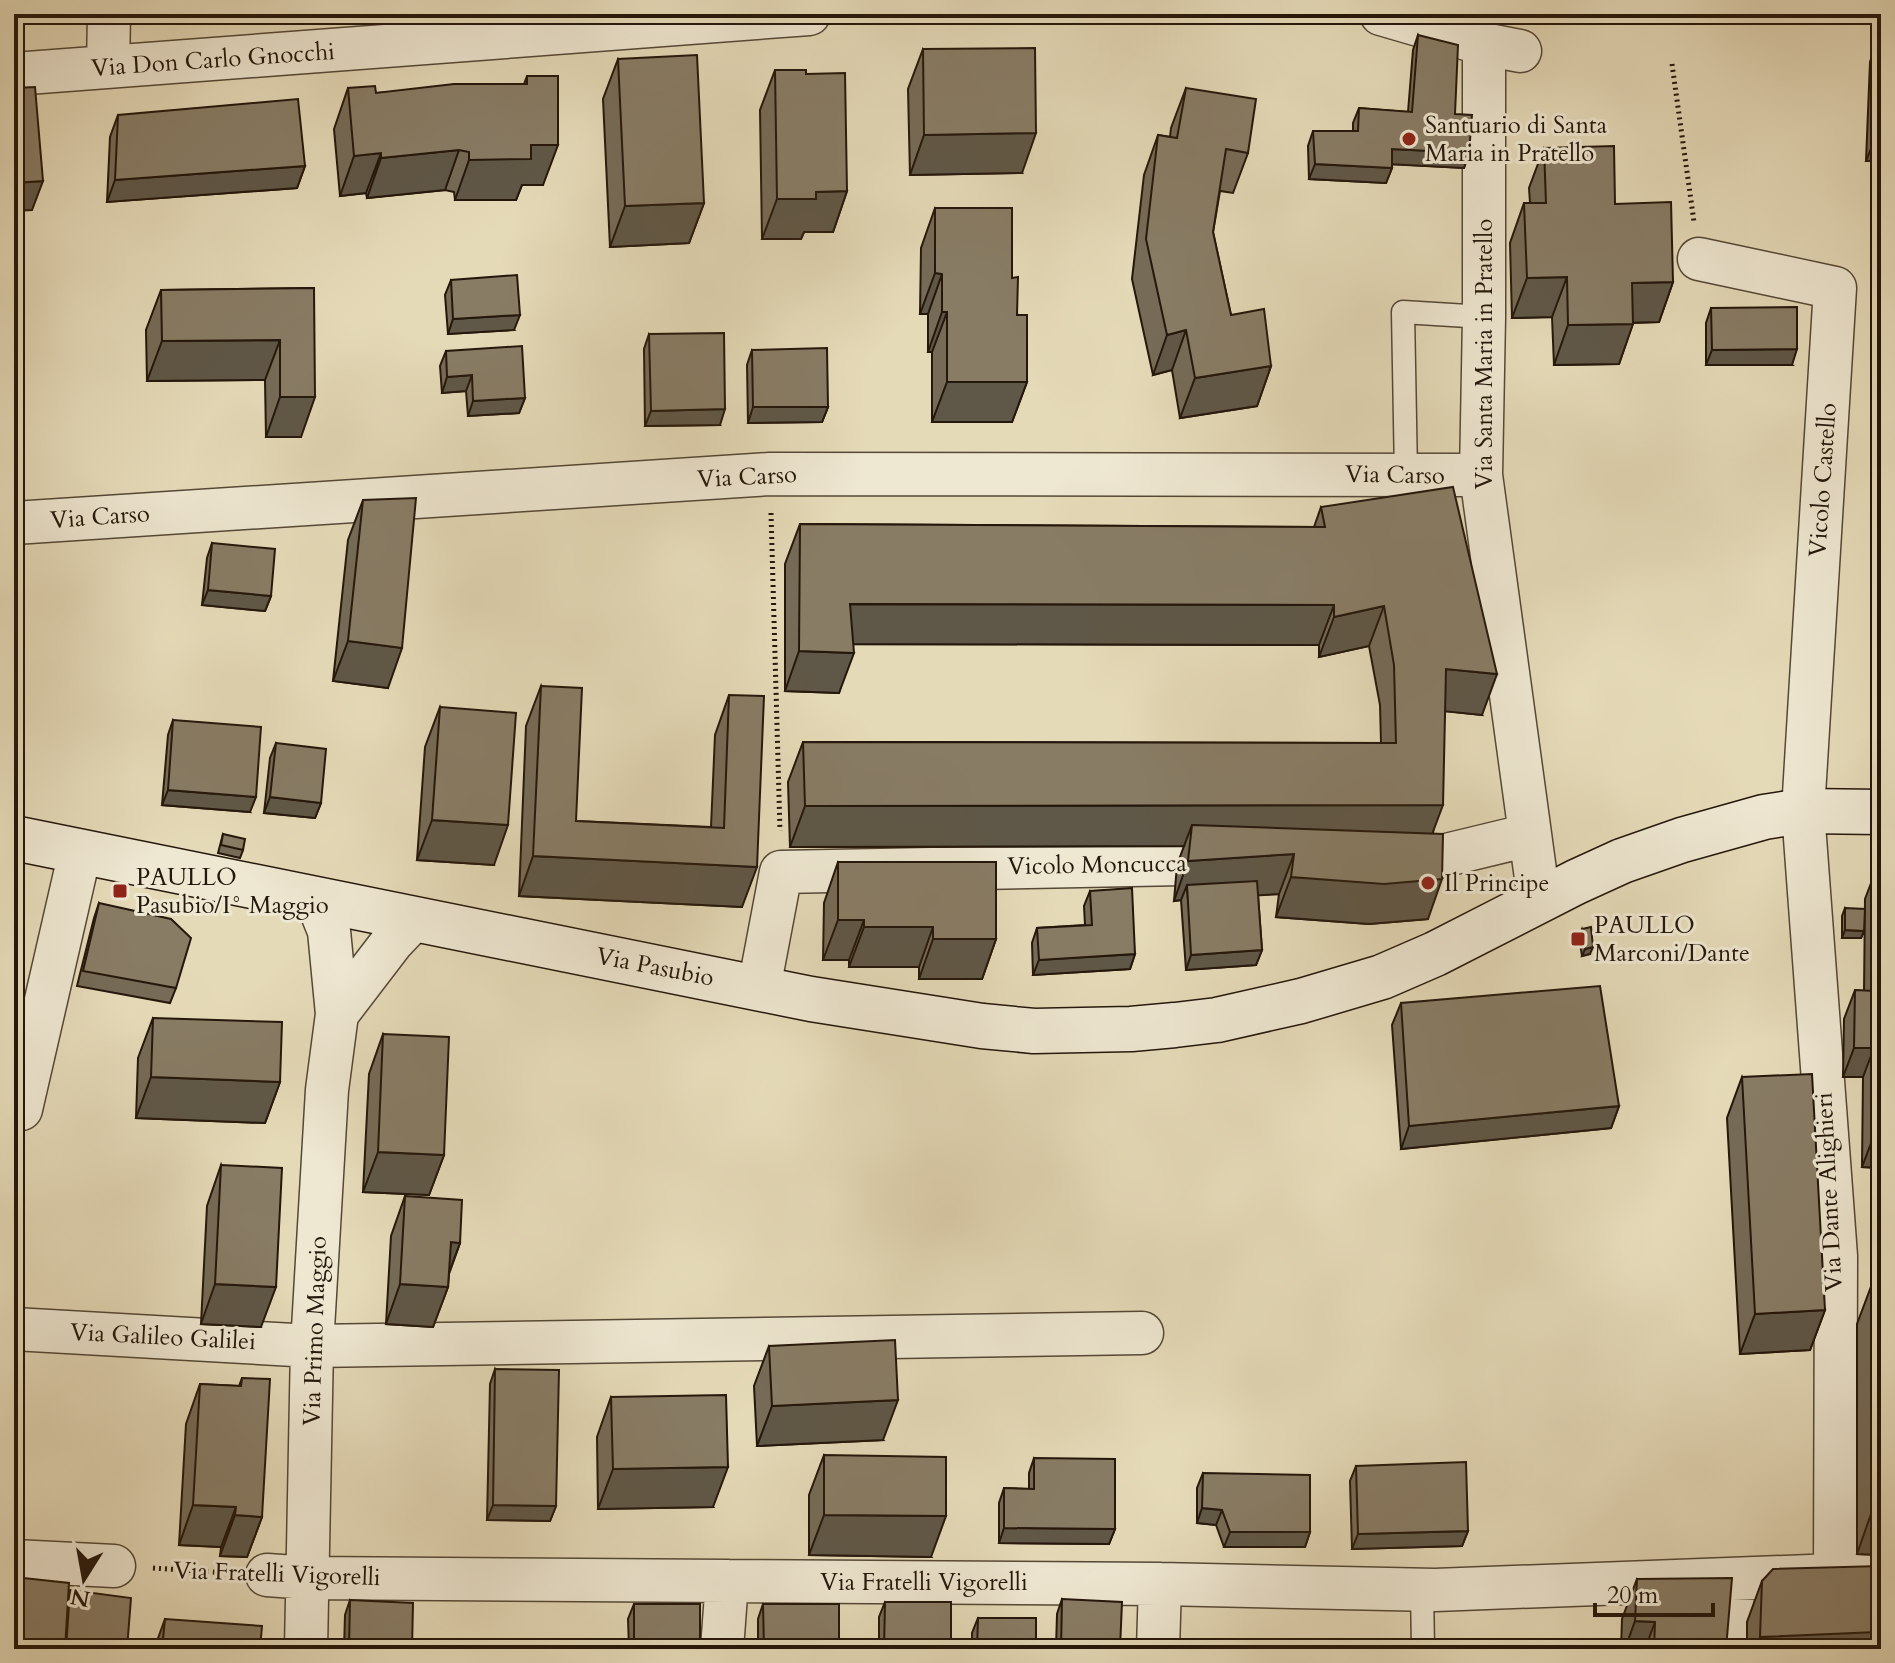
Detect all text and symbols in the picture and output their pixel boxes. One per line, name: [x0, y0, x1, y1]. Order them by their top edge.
street label: Via Don Carlo Gnocchi: [90, 35, 336, 85]
place label: Santuario di Santa Maria in Pratello: [1425, 109, 1608, 170]
marker: Santuario di Santa Maria in Pratello: [1400, 130, 1418, 148]
street label: Via Santa Maria in Pratello: [1468, 219, 1501, 489]
street label: Vicolo Castello: [1801, 402, 1845, 558]
street label: Via Carso: [696, 458, 798, 496]
street label: Via Carso: [1345, 458, 1445, 492]
street label: Via Carso: [49, 497, 151, 537]
street label: Vicolo Moncucca: [1007, 847, 1188, 883]
place label: PAULLO Pasubio/I° Maggio: [136, 861, 329, 922]
place label: Il Principe: [1444, 867, 1549, 900]
marker: Il Principe: [1419, 874, 1437, 892]
marker: PAULLO Pasubio/I° Maggio: [111, 882, 129, 900]
place label: PAULLO Marconi/Dante: [1594, 909, 1750, 970]
marker: PAULLO Marconi/Dante: [1569, 930, 1587, 948]
street label: Via Pasubio: [593, 939, 717, 995]
street label: Via Dante Alighieri: [1807, 1091, 1851, 1292]
street label: Via Primo Maggio: [295, 1235, 335, 1427]
street label: Via Galileo Galilei: [69, 1316, 257, 1358]
north arrow: [44, 1539, 124, 1619]
street label: Via Fratelli Vigorelli: [173, 1554, 381, 1594]
street label: Via Fratelli Vigorelli: [820, 1566, 1028, 1599]
scale bar: [1595, 1567, 1713, 1617]
text: 20 m: [1607, 1579, 1659, 1612]
text: N: [68, 1581, 93, 1614]

